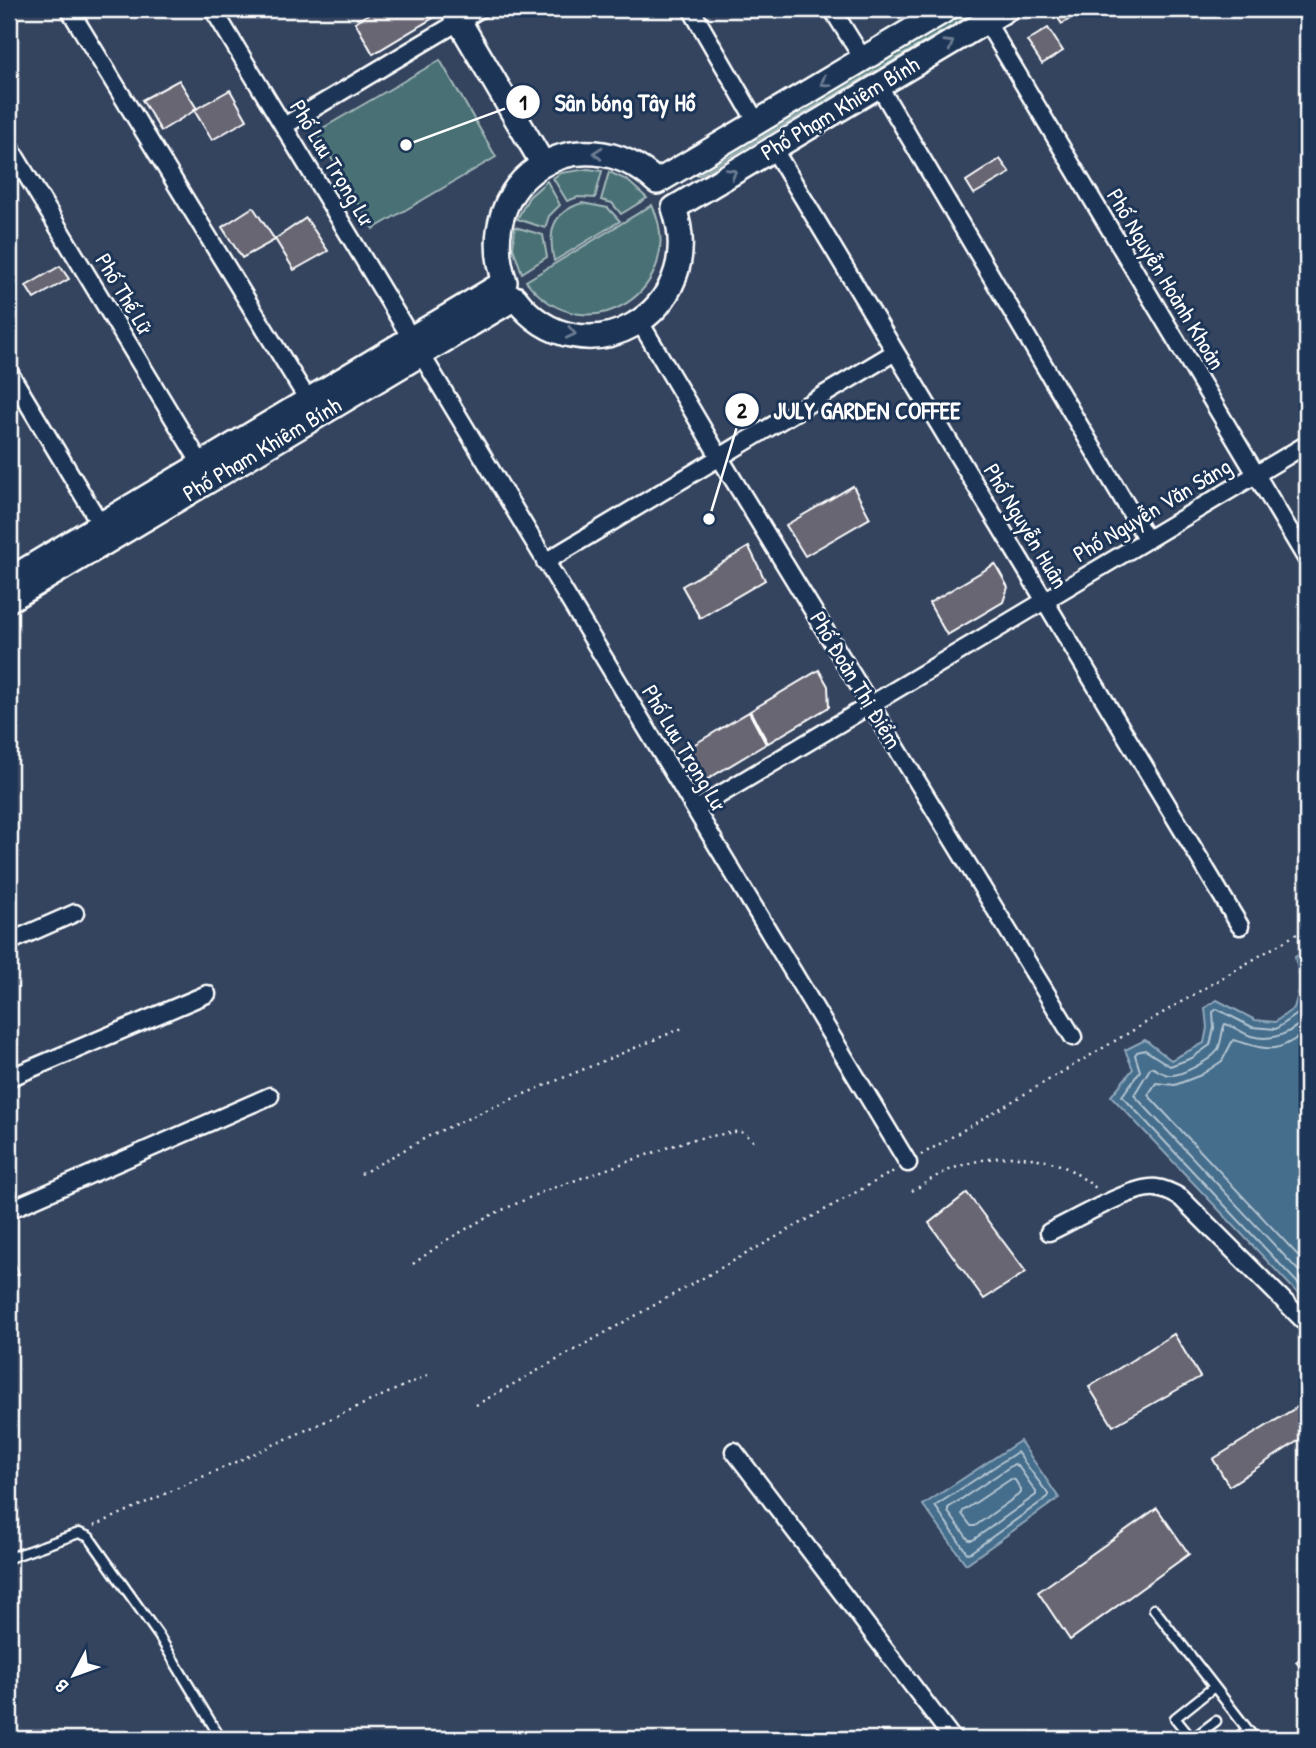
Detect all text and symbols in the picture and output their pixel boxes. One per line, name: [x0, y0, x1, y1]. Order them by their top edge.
one-way arrow: [941, 39, 954, 52]
street label: Phố Phạm Khiêm Bính: [755, 48, 925, 167]
one-way arrow: [820, 73, 833, 86]
callout: Sân bóng Tây Hồ: [506, 80, 709, 125]
text: Sân bóng Tây Hồ: [555, 86, 696, 119]
text: 1: [519, 88, 527, 117]
street label: Phố Lưu Trọng Lư: [283, 94, 383, 231]
one-way arrow: [592, 146, 603, 161]
one-way arrow: [725, 168, 738, 181]
street label: Phố Nguyễn Hoành Khoản: [1100, 182, 1233, 375]
street label: Phố Thế Lữ: [89, 247, 161, 340]
one-way arrow: [564, 325, 576, 340]
callout: JULY GARDEN COFFEE: [725, 388, 975, 433]
street label: Phố Phạm Khiêm Bính: [177, 389, 347, 508]
text: JULY GARDEN COFFEE: [773, 394, 961, 426]
text: 2: [737, 396, 747, 425]
street label: Phố Nguyễn Văn Sảng: [1067, 450, 1237, 569]
street label: Phố Nguyễn Huân: [977, 457, 1076, 594]
street label: Phố Đoàn Thị Điểm: [803, 605, 910, 754]
street label: Phố Lưu Trọng Lư: [635, 679, 735, 816]
north arrow: [38, 1640, 108, 1710]
text: B: [48, 1674, 74, 1698]

